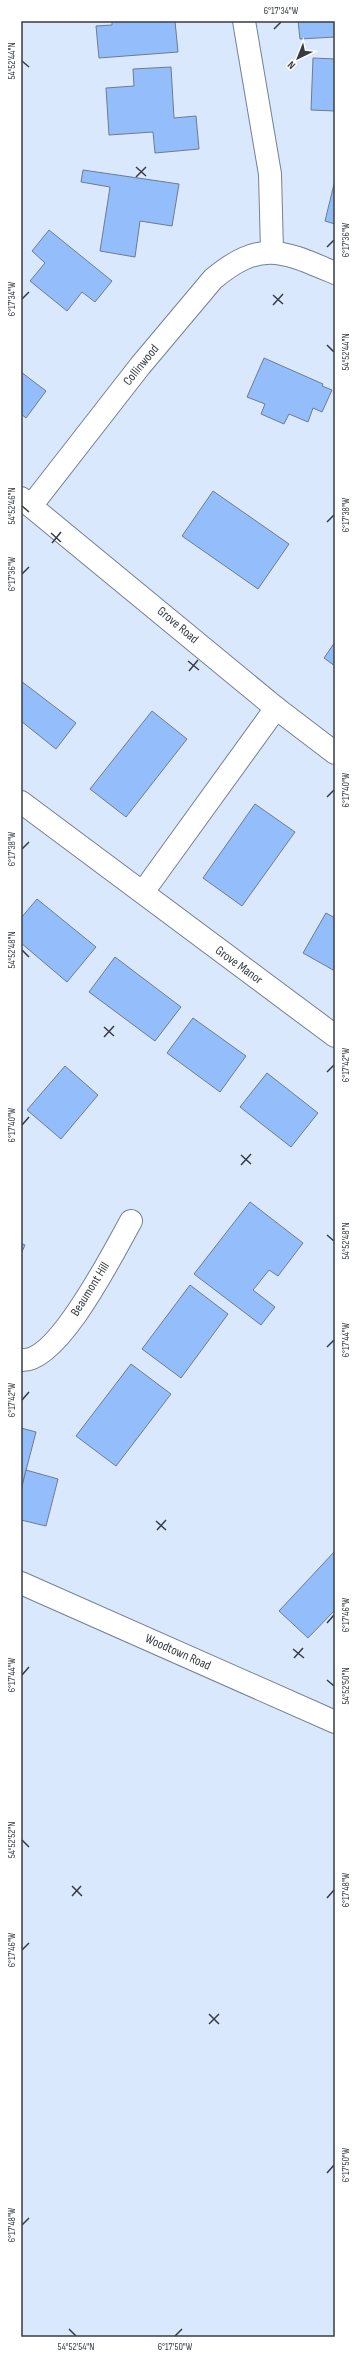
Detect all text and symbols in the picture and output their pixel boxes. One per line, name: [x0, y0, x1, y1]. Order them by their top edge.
text: 6°17'34"W: [264, 5, 299, 17]
north arrow: [278, 38, 318, 78]
text: 54°52'44"N: [6, 43, 18, 79]
text: N: [285, 58, 298, 72]
text: 6°17'36"W: [340, 222, 352, 257]
text: 6°17'34"W: [6, 281, 18, 316]
text: 54°52'44"N: [340, 334, 352, 370]
street label: Collinwood: [120, 341, 162, 389]
text: 54°52'46"N: [6, 487, 18, 525]
text: 6°17'38"W: [340, 497, 352, 532]
text: 6°17'36"W: [6, 556, 18, 591]
street label: Grove Road: [154, 603, 202, 647]
text: 6°17'40"W: [340, 772, 352, 807]
text: 6°17'38"W: [6, 831, 18, 866]
text: 54°52'48"N: [6, 931, 18, 969]
street label: Grove Manor: [212, 942, 266, 988]
text: 6°17'42"W: [340, 1047, 352, 1082]
text: 6°17'40"W: [6, 1107, 18, 1142]
text: 54°52'48"N: [340, 1222, 352, 1260]
street label: Beaumont Hill: [67, 1259, 113, 1319]
text: 6°17'44"W: [340, 1322, 352, 1357]
text: 6°17'42"W: [6, 1382, 18, 1417]
text: 6°17'46"W: [340, 1597, 352, 1632]
street label: Woodtown Road: [143, 1630, 213, 1674]
text: 6°17'44"W: [6, 1657, 18, 1692]
text: 54°52'50"N: [340, 1667, 352, 1705]
text: 54°52'52"N: [6, 1822, 18, 1858]
text: 6°17'48"W: [340, 1872, 352, 1907]
text: 6°17'46"W: [6, 1932, 18, 1967]
text: 6°17'50"W: [340, 2147, 352, 2182]
text: 6°17'48"W: [6, 2207, 18, 2242]
text: 54°52'54"N: [58, 2341, 94, 2353]
text: 6°17'50"W: [158, 2341, 193, 2353]

